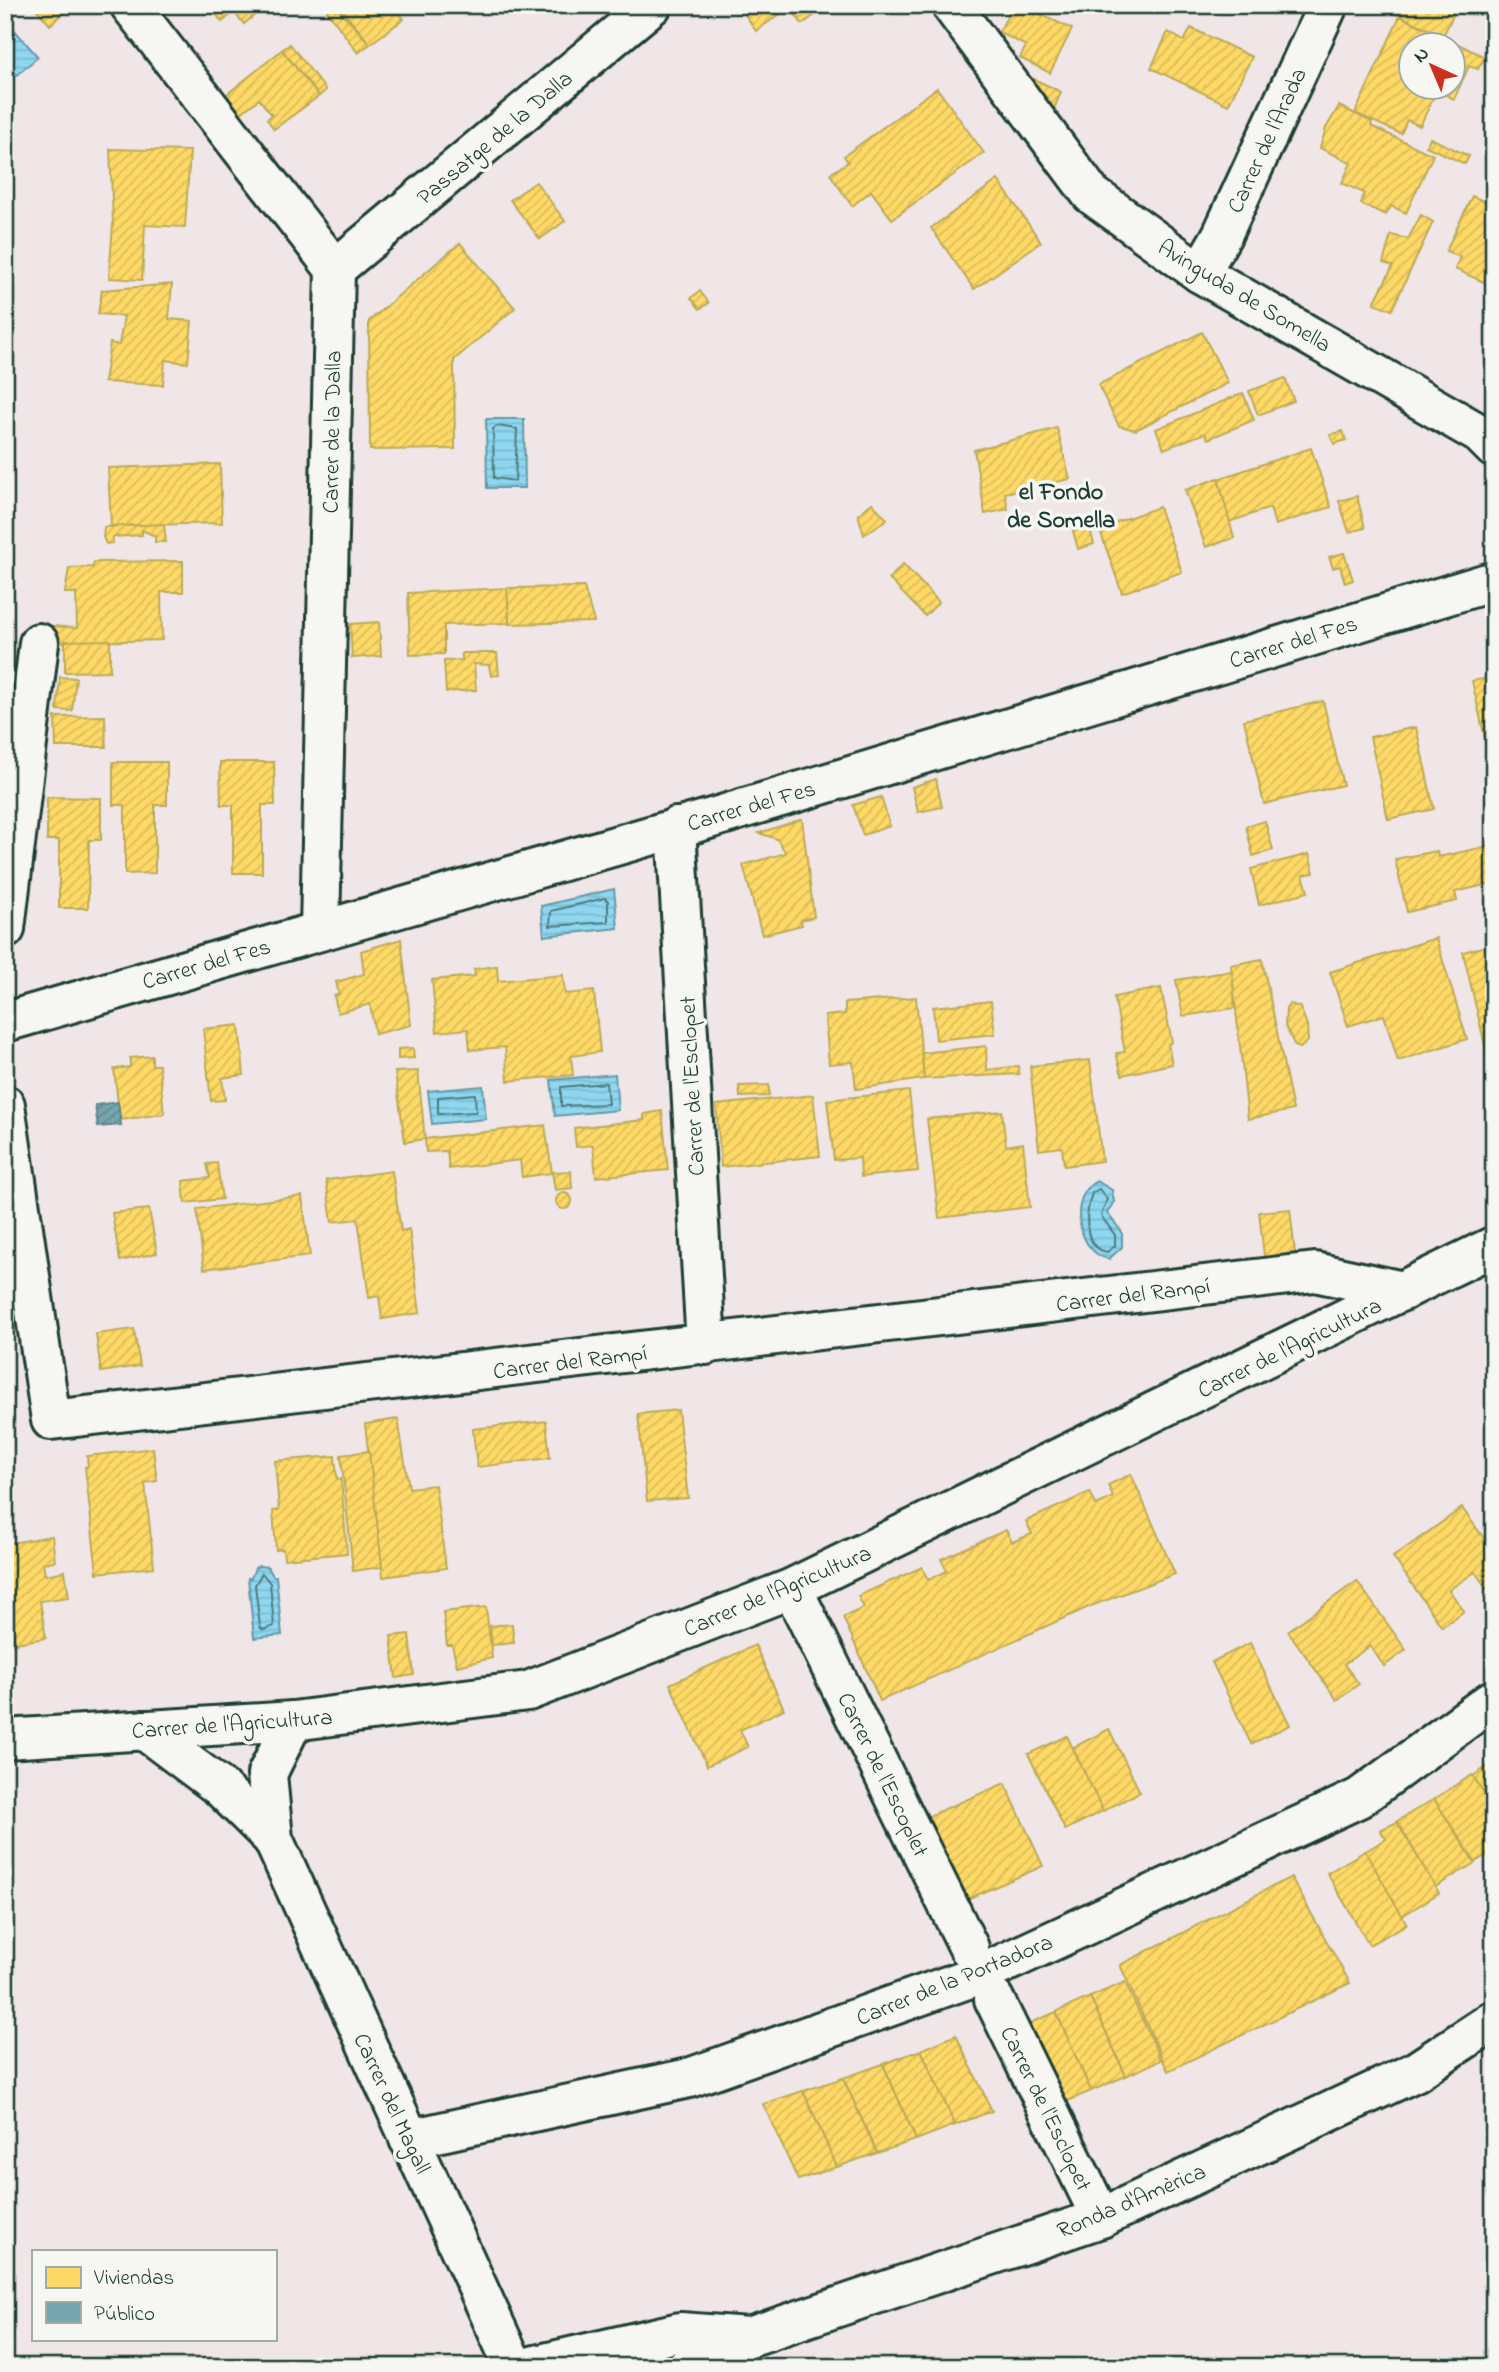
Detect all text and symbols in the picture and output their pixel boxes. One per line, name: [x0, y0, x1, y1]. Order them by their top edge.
north arrow: [1398, 32, 1468, 102]
text: N: [1408, 41, 1436, 70]
street label: Carrer de l'Arada: [1220, 63, 1316, 219]
street label: Passatge de la Dalla: [410, 64, 581, 215]
street label: Avinguda de Somella: [1150, 232, 1337, 363]
street label: Carrer de la Dalla: [316, 350, 351, 514]
district label: el Fondo de Somella: [1007, 476, 1115, 539]
street label: Carrer del Fes: [1226, 608, 1362, 679]
street label: Carrer del Fes: [684, 773, 820, 841]
street label: Carrer del Fes: [139, 931, 275, 999]
street label: Carrer de l'Esclopet: [672, 995, 715, 1177]
street label: Carrer del Rampí: [1054, 1271, 1212, 1322]
street label: Carrer de l'Agricultura: [1193, 1290, 1388, 1409]
street label: Carrer del Rampí: [491, 1338, 649, 1389]
street label: Carrer de l'Agricultura: [679, 1538, 877, 1648]
street label: Carrer de l'Escoplet: [828, 1687, 936, 1863]
street label: Carrer de l'Agricultura: [131, 1702, 334, 1750]
street label: Carrer de la Portadora: [852, 1927, 1058, 2036]
street label: Carrer de l'Esclopet: [990, 2021, 1099, 2197]
street label: Carrer del Magall: [343, 2028, 438, 2180]
street label: Ronda d'Amèrica: [1053, 2156, 1211, 2248]
legend: [32, 2250, 276, 2340]
text: Viviendas: [93, 2264, 174, 2294]
text: Público: [94, 2300, 155, 2330]

